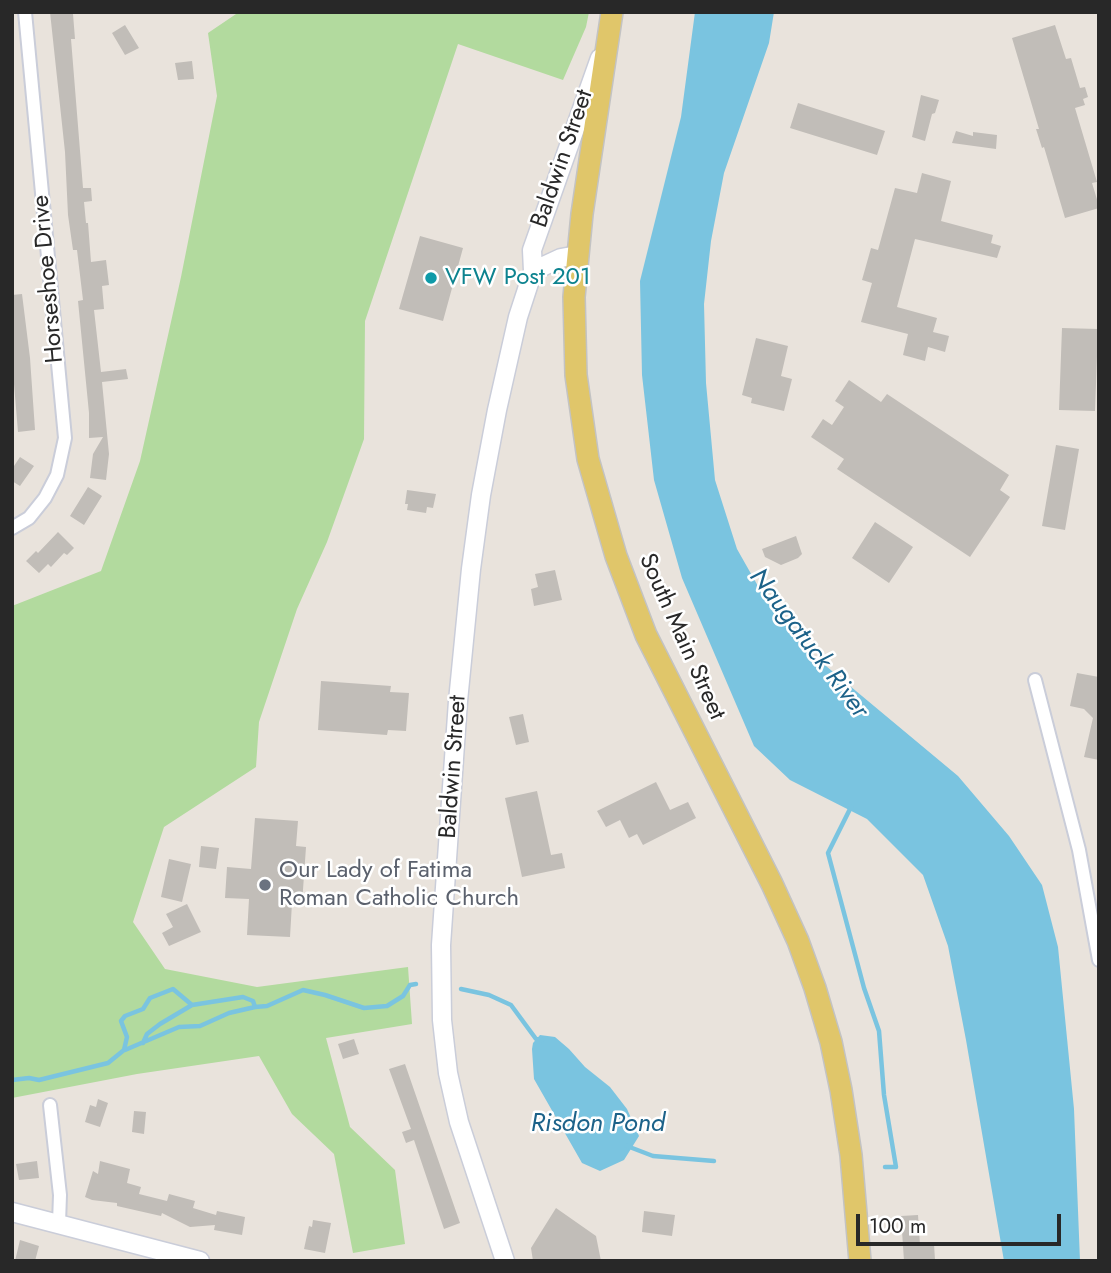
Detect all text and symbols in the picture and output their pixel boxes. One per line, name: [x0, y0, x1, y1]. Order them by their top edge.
street label: Baldwin Street: [526, 86, 600, 232]
street label: Horseshoe Drive: [27, 194, 71, 364]
place label: VFW Post 201: [445, 264, 591, 292]
marker: VFW Post 201: [423, 270, 439, 286]
street label: South Main Street: [632, 550, 730, 724]
water label: Naugatuck River: [742, 563, 874, 725]
street label: Baldwin Street: [435, 694, 473, 840]
place label: Our Lady of Fatima Roman Catholic Church: [279, 857, 519, 913]
marker: Our Lady of Fatima Roman Catholic Church: [257, 877, 273, 893]
water label: Risdon Pond: [531, 1109, 665, 1141]
scale bar: [859, 1200, 1064, 1244]
text: 100 m: [869, 1211, 926, 1241]

